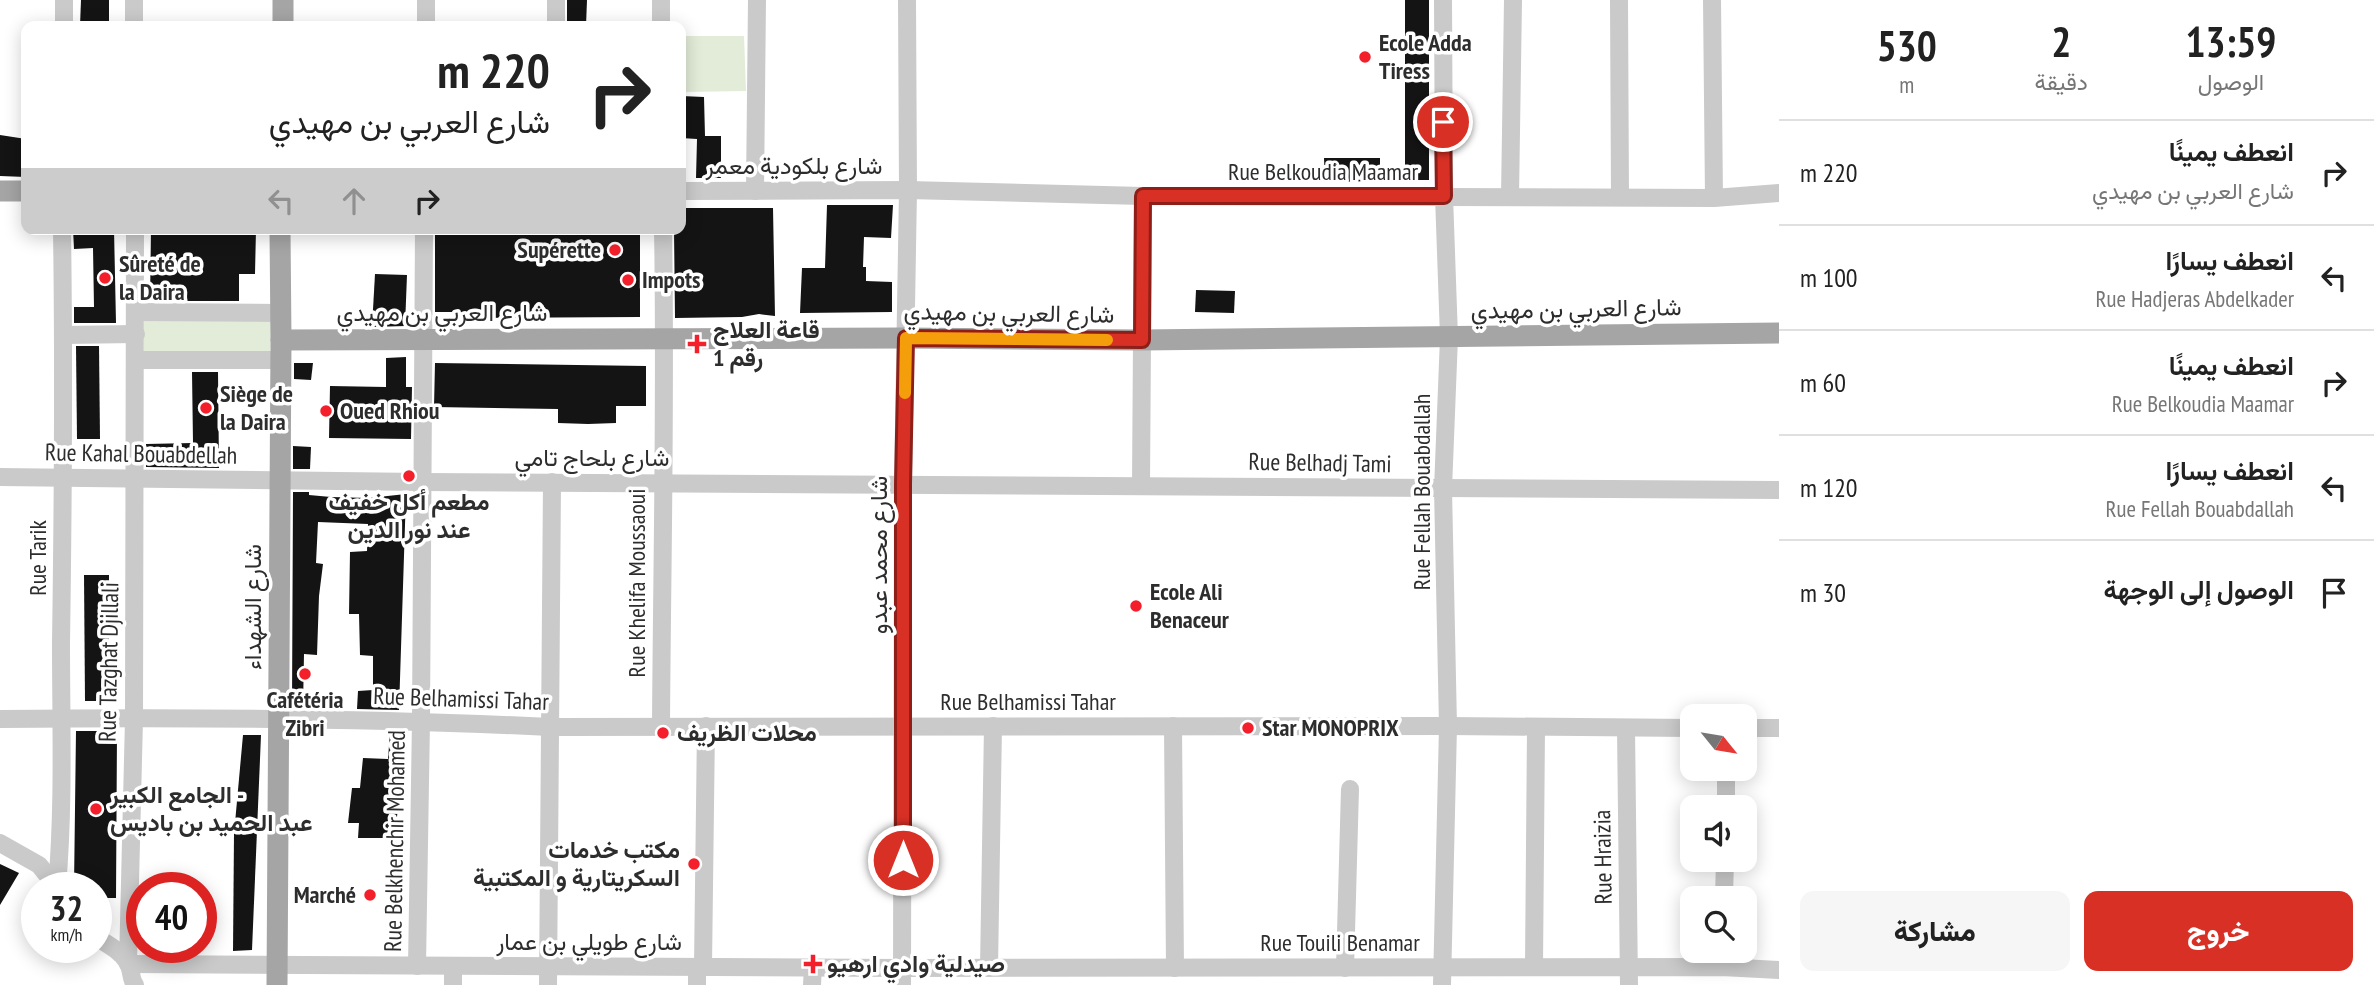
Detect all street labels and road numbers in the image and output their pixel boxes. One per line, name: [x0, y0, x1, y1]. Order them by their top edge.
street label: شارع بلكودية معمر: [704, 150, 883, 182]
street label: Rue Belkoudia Maamar: [1228, 156, 1419, 187]
street label: شارع العربي بن مهيدي: [1470, 291, 1682, 330]
street label: شارع العربي بن مهيدي: [903, 295, 1115, 334]
street label: شارع العربي بن مهيدي: [337, 297, 547, 332]
street label: Rue Fellah Bouabdallah: [1406, 394, 1437, 590]
street label: Rue Kahal Bouabdellah: [45, 436, 237, 471]
street label: شارع بلحاج تامي: [515, 442, 669, 477]
street label: Rue Belhadj Tami: [1248, 446, 1392, 479]
street label: شارع محمد عبدو: [863, 476, 895, 634]
street label: Rue Khelifa Moussaoui: [621, 489, 652, 677]
street label: Rue Tarik: [22, 519, 53, 596]
street label: شارع الشهداء: [237, 544, 269, 670]
street label: Rue Tazghat Djillali: [92, 582, 125, 742]
street label: Rue Belhamissi Tahar: [373, 680, 550, 717]
street label: Rue Belhamissi Tahar: [940, 686, 1116, 717]
street label: Rue Belkhenchir Mohamed: [377, 730, 412, 952]
street label: Rue Hraizia: [1586, 809, 1619, 905]
street label: شارع طويلي بن عمار: [495, 926, 682, 961]
street label: Rue Touili Benamar: [1260, 927, 1420, 958]

